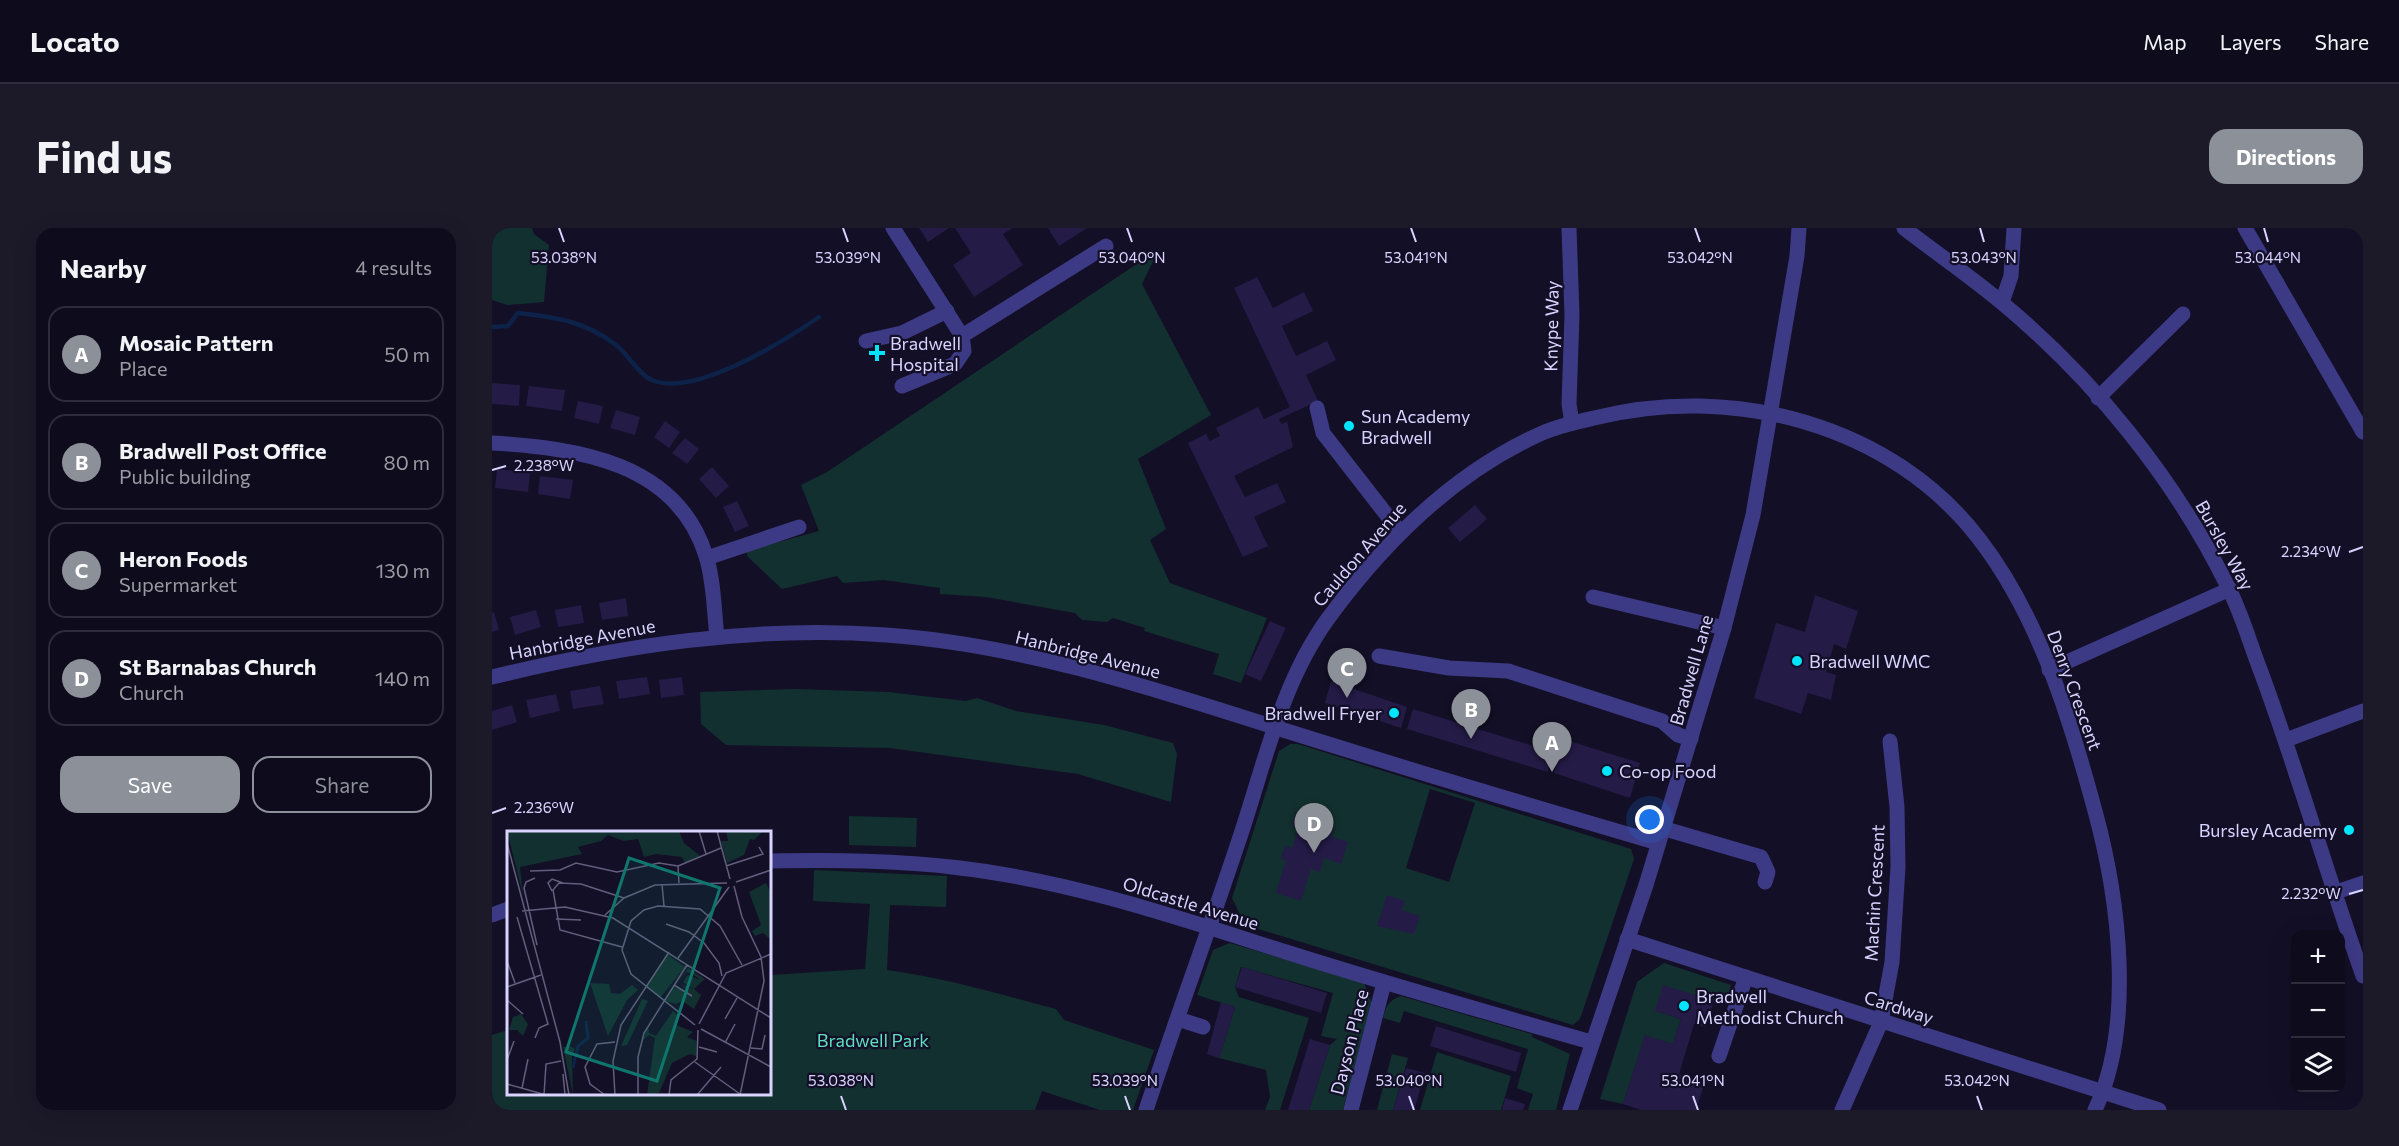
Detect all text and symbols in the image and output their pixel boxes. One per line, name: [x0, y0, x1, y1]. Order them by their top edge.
text: Locato: [30, 24, 120, 58]
text: Map: [2143, 29, 2187, 54]
text: Layers: [2220, 29, 2282, 54]
text: Share: [2315, 29, 2369, 54]
button: Directions: [2209, 129, 2363, 184]
text: Find us: [36, 130, 172, 182]
text: 53.038°N: [531, 248, 597, 266]
text: 53.039°N: [815, 248, 881, 266]
text: 53.040°N: [1098, 248, 1166, 266]
text: 53.041°N: [1384, 248, 1448, 266]
text: 53.042°N: [1667, 248, 1733, 266]
text: 53.043°N: [1951, 248, 2017, 266]
text: 53.044°N: [2235, 248, 2301, 266]
text: Nearby: [60, 252, 147, 283]
text: 4 results: [355, 255, 432, 279]
street label: Knype Way: [1539, 280, 1563, 372]
text: Mosaic Pattern: [119, 329, 274, 356]
place label: Bradwell Hospital: [890, 332, 961, 375]
text: A: [74, 342, 89, 366]
text: 50 m: [384, 342, 430, 366]
marker: Bradwell Hospital: [868, 344, 886, 362]
text: Place: [119, 356, 168, 380]
place label: Sun Academy Bradwell: [1361, 405, 1470, 448]
marker: Sun Academy Bradwell: [1342, 419, 1356, 433]
text: Bradwell Post Office: [119, 437, 327, 464]
text: B: [75, 450, 88, 474]
text: 80 m: [384, 450, 430, 474]
text: 2.238°W: [514, 456, 574, 474]
text: Public building: [119, 464, 251, 488]
street label: Bursley Way: [2191, 496, 2259, 594]
street label: Cauldon Avenue: [1308, 497, 1410, 611]
text: 2.234°W: [2281, 542, 2341, 560]
text: Heron Foods: [119, 545, 248, 572]
text: C: [75, 558, 88, 582]
text: 130 m: [376, 558, 430, 582]
text: Supermarket: [119, 572, 237, 596]
street label: Bradwell Lane: [1665, 612, 1717, 728]
street label: Hanbridge Avenue: [507, 614, 657, 664]
street label: Hanbridge Avenue: [1013, 625, 1163, 683]
street label: Denry Crescent: [2043, 627, 2107, 753]
pin: C: [1328, 648, 1366, 698]
place label: Bradwell WMC: [1809, 650, 1930, 672]
text: St Barnabas Church: [119, 653, 317, 680]
marker: Bradwell WMC: [1790, 654, 1804, 668]
text: D: [74, 666, 89, 690]
text: 140 m: [375, 666, 430, 690]
text: Church: [119, 680, 184, 704]
pin: B: [1452, 690, 1490, 739]
place label: Bradwell Fryer: [1264, 702, 1382, 724]
marker: Bradwell Fryer: [1387, 706, 1401, 720]
pin: A: [1532, 722, 1572, 772]
button: Save: [60, 756, 240, 813]
button: Share: [252, 756, 432, 813]
place label: Co-op Food: [1619, 760, 1716, 782]
marker: Co-op Food: [1600, 764, 1614, 778]
text: 2.236°W: [514, 798, 574, 816]
pin: D: [1294, 804, 1334, 853]
your location: [1635, 805, 1664, 834]
place label: Bursley Academy: [2199, 819, 2337, 841]
marker: Bursley Academy: [2342, 823, 2356, 837]
street label: Machin Crescent: [1859, 824, 1889, 962]
inset map: [507, 831, 771, 1095]
street label: Oldcastle Avenue: [1120, 872, 1262, 934]
text: 2.232°W: [2281, 884, 2341, 902]
map controls: [2291, 930, 2345, 1092]
button: +: [2291, 930, 2345, 984]
button: −: [2291, 984, 2345, 1038]
place label: Bradwell Methodist Church: [1696, 985, 1844, 1028]
street label: Cardway: [1861, 985, 1937, 1029]
street label: Dayson Place: [1325, 987, 1373, 1097]
marker: Bradwell Methodist Church: [1677, 999, 1691, 1013]
park label: Bradwell Park: [817, 1029, 929, 1051]
button: layers: [2291, 1038, 2345, 1092]
text: 53.038°N: [808, 1071, 874, 1089]
text: 53.039°N: [1092, 1071, 1158, 1089]
text: 53.040°N: [1375, 1071, 1443, 1089]
text: 53.041°N: [1661, 1071, 1725, 1089]
text: 53.042°N: [1944, 1071, 2010, 1089]

